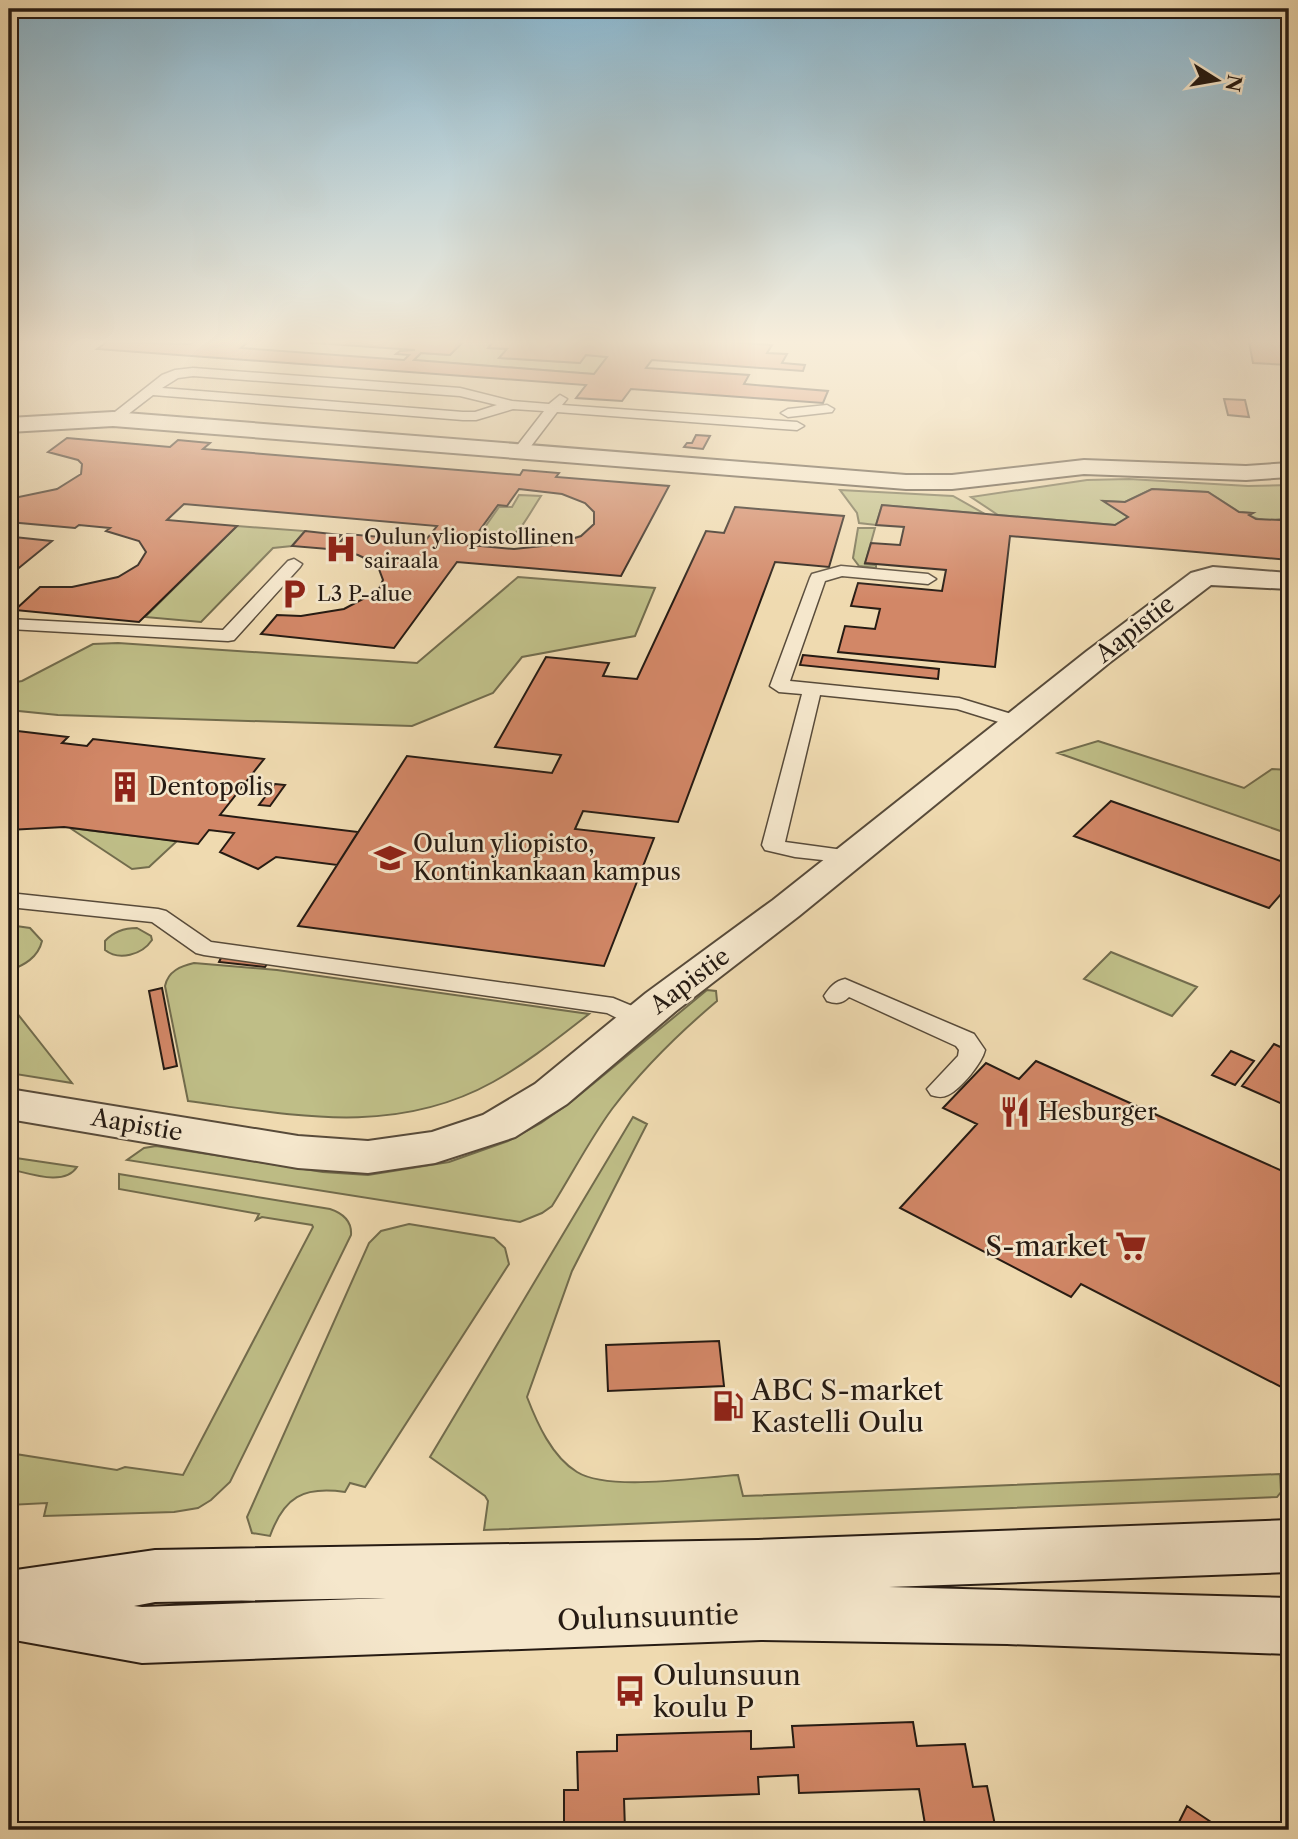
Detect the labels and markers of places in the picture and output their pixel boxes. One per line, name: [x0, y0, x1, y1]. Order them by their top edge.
place label: Oulun yliopistollinen sairaala: [364, 524, 574, 573]
hospital icon: Oulun yliopistollinen sairaala: [324, 532, 358, 566]
parking icon: L3 P-alue: [277, 577, 311, 611]
place label: L3 P-alue: [317, 581, 412, 606]
building icon: Dentopolis: [108, 770, 142, 804]
place label: Dentopolis: [148, 772, 274, 801]
place label: Oulun yliopisto, Kontinkankaan kampus: [413, 829, 681, 886]
school or university icon: Oulun yliopisto, Kontinkankaan kampus: [373, 841, 407, 875]
restaurant icon: Hesburger: [998, 1095, 1032, 1129]
place label: Hesburger: [1038, 1097, 1157, 1126]
place label: S-market: [985, 1229, 1108, 1263]
supermarket icon: S-market: [1114, 1229, 1148, 1263]
place label: ABC S-market Kastelli Oulu: [750, 1373, 943, 1439]
fuel station icon: ABC S-market Kastelli Oulu: [711, 1389, 745, 1423]
place label: Oulunsuun koulu P: [653, 1658, 801, 1724]
bus stop icon: Oulunsuun koulu P: [613, 1674, 647, 1708]

